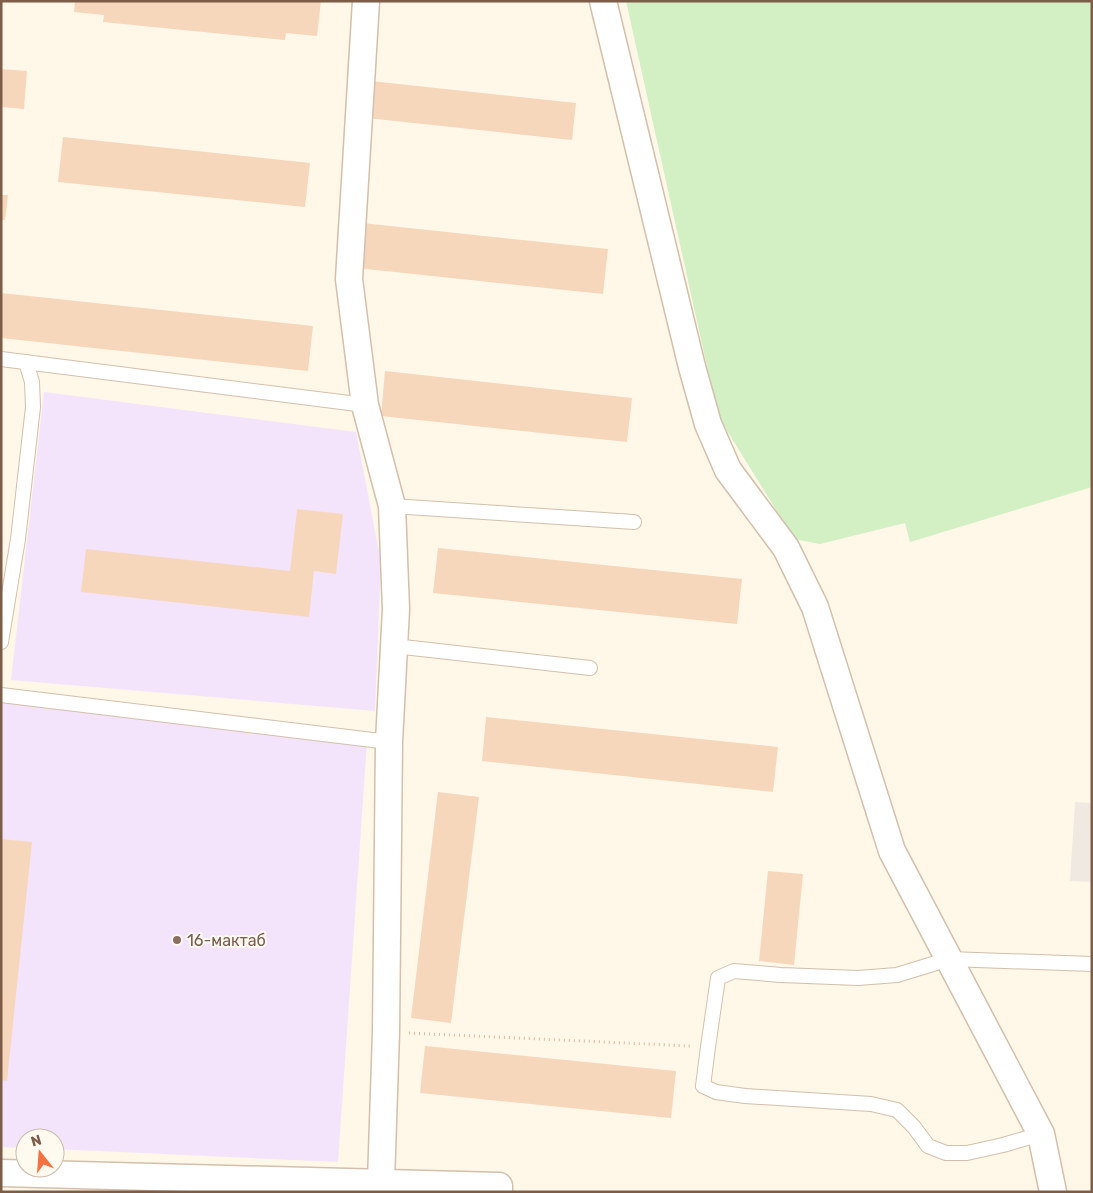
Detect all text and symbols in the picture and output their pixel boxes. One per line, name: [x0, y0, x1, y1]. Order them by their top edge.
place label: 16-мактаб: [187, 931, 266, 950]
marker: 16-мактаб: [171, 934, 183, 946]
north arrow: [15, 1128, 65, 1178]
text: N: [29, 1131, 44, 1151]

